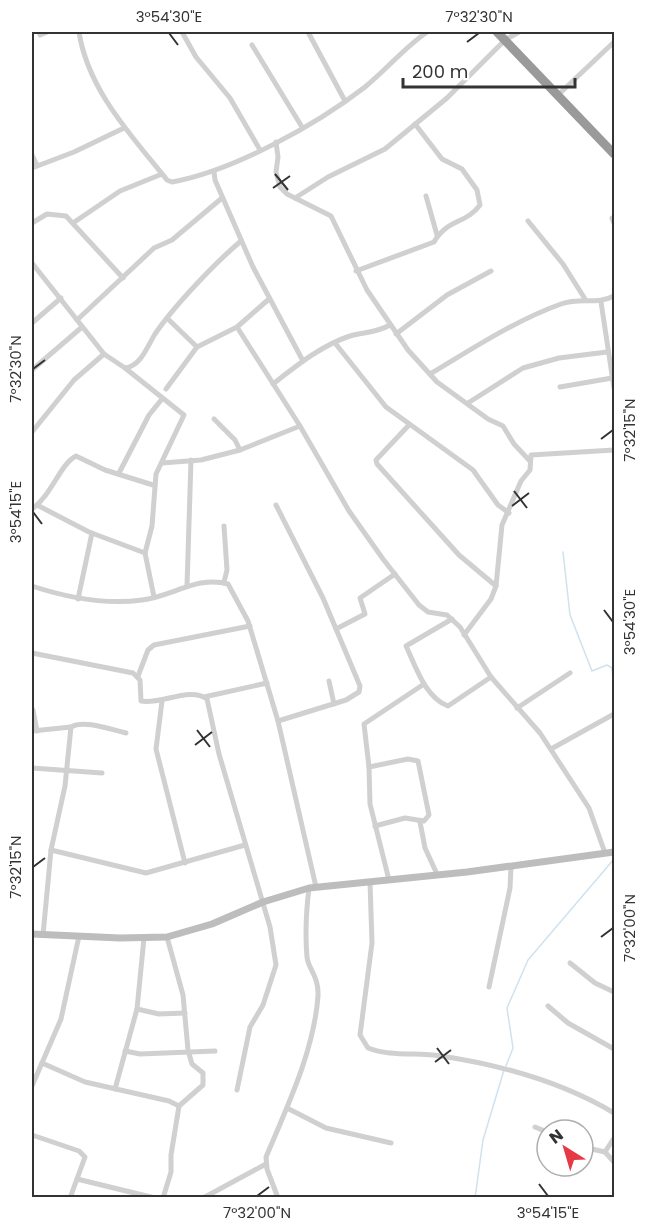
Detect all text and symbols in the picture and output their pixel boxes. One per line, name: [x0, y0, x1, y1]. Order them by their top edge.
text: 3°54'30"E: [136, 6, 202, 27]
text: 7°32'30"N: [445, 6, 513, 27]
scale bar: [403, 51, 576, 89]
text: 200 m: [412, 59, 468, 84]
text: 7°32'30"N: [5, 335, 26, 403]
text: 7°32'15"N: [619, 398, 640, 462]
text: 3°54'15"E: [5, 481, 26, 543]
text: 3°54'30"E: [619, 589, 640, 655]
text: 7°32'15"N: [5, 835, 26, 899]
text: 7°32'00"N: [619, 894, 640, 962]
north arrow: [535, 1118, 595, 1178]
text: N: [545, 1124, 568, 1149]
text: 7°32'00"N: [223, 1202, 291, 1223]
text: 3°54'15"E: [517, 1202, 579, 1223]

